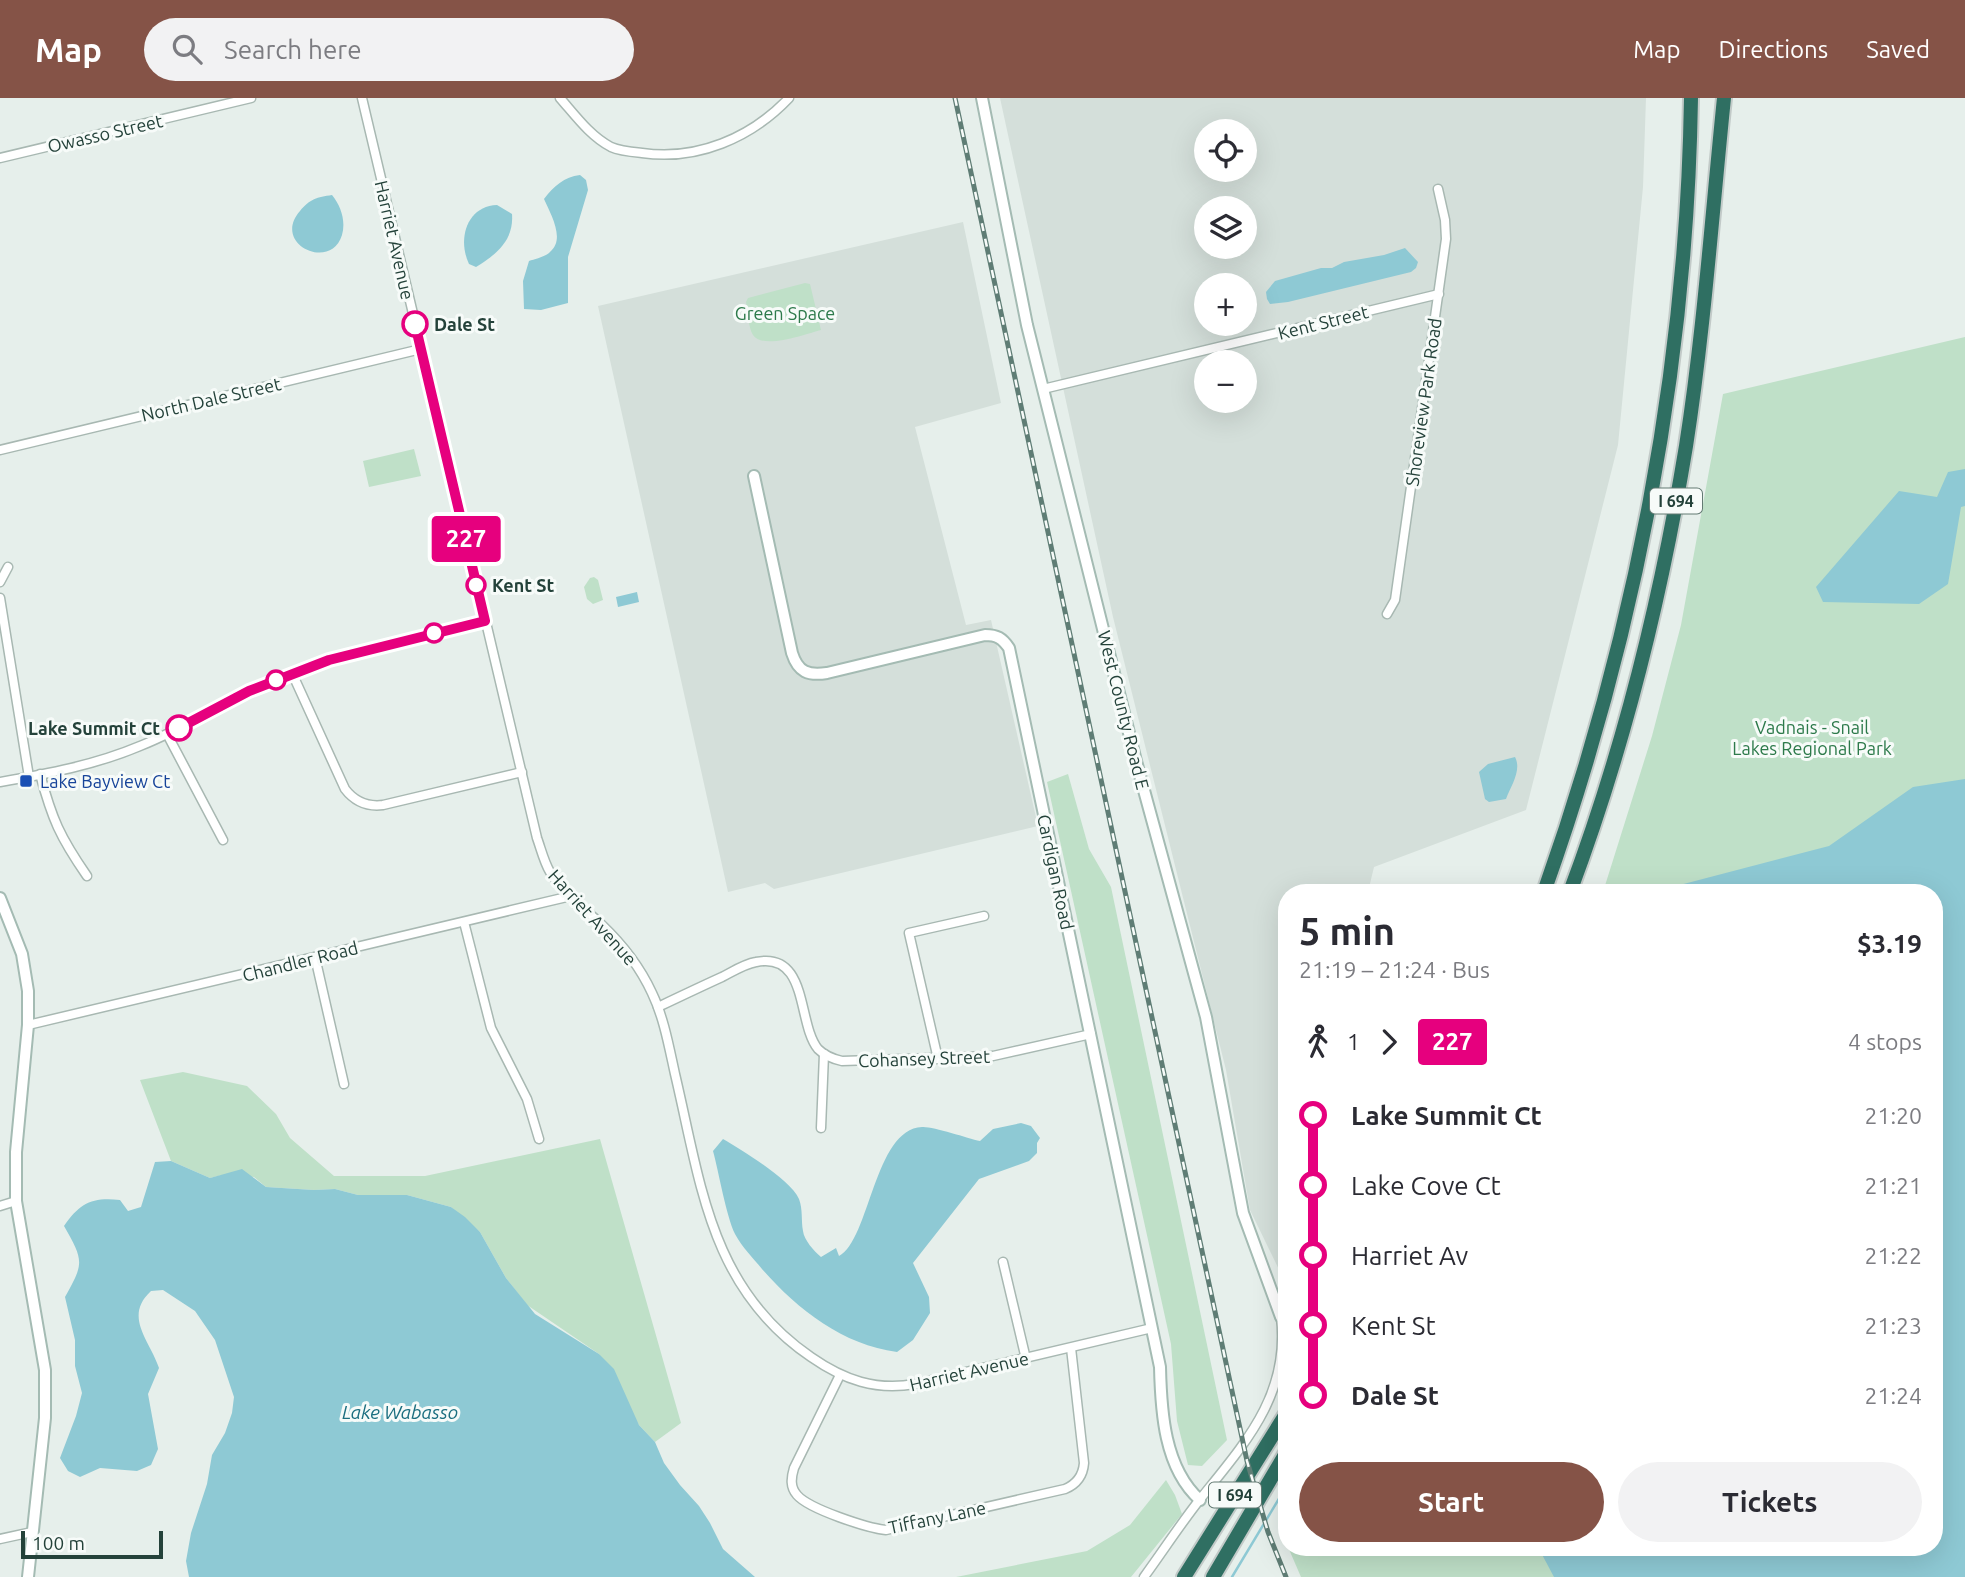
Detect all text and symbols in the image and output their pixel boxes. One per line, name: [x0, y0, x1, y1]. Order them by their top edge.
search box: [144, 18, 634, 81]
icon: search: [168, 30, 206, 68]
text: Map: [35, 31, 102, 68]
text: Search here: [224, 35, 362, 64]
text: Map: [1633, 36, 1680, 63]
text: Directions: [1718, 36, 1828, 63]
text: Saved: [1866, 36, 1930, 63]
street label: Owasso Street: [45, 110, 165, 156]
map controls: [1194, 119, 1257, 413]
button: locate: [1194, 119, 1257, 182]
street label: Harriet Avenue: [372, 179, 418, 301]
button: layers: [1194, 196, 1257, 259]
button: +: [1194, 273, 1257, 336]
street label: Kent Street: [1276, 301, 1370, 343]
park label: Green Space: [735, 303, 835, 323]
marker: Dale St: [402, 311, 428, 337]
place label: Dale St: [434, 314, 495, 334]
street label: Shoreview Park Road: [1401, 317, 1445, 487]
button: −: [1194, 350, 1257, 413]
street label: North Dale Street: [139, 373, 283, 425]
road number: I 694: [1650, 488, 1702, 514]
line badge: 227: [426, 516, 506, 562]
text: 227: [446, 525, 486, 552]
marker: Kent St: [466, 575, 486, 595]
place label: Kent St: [492, 575, 555, 595]
unlabelled marker: [424, 623, 444, 643]
street label: West County Road E: [1095, 628, 1153, 792]
unlabelled marker: [266, 670, 286, 690]
marker: Lake Summit Ct: [166, 715, 192, 741]
park label: Vadnais - Snail Lakes Regional Park: [1732, 717, 1892, 758]
place label: Lake Summit Ct: [28, 718, 160, 738]
place label: Lake Bayview Ct: [40, 771, 170, 791]
marker: Lake Bayview Ct: [18, 773, 34, 789]
street label: Cardigan Road: [1034, 812, 1078, 932]
street label: Harriet Avenue: [545, 865, 641, 969]
text: 5 min: [1299, 910, 1395, 952]
text: $3.19: [1857, 929, 1922, 958]
street label: Chandler Road: [240, 937, 360, 985]
text: 21:19 – 21:24 · Bus: [1299, 957, 1490, 982]
icon: walk: [1299, 1023, 1337, 1061]
icon: forward: [1370, 1023, 1408, 1061]
text: 227: [1432, 1028, 1473, 1055]
text: 1: [1347, 1029, 1360, 1054]
text: 4 stops: [1848, 1029, 1922, 1054]
street label: Cohansey Street: [858, 1046, 990, 1070]
text: Lake Summit Ct: [1351, 1101, 1542, 1130]
text: 21:20: [1864, 1103, 1922, 1128]
text: Lake Cove Ct: [1351, 1171, 1501, 1200]
text: 21:21: [1864, 1173, 1922, 1198]
text: Harriet Av: [1351, 1241, 1468, 1270]
text: 21:22: [1864, 1243, 1922, 1268]
text: Kent St: [1351, 1311, 1436, 1340]
text: 21:23: [1864, 1313, 1922, 1338]
street label: Harriet Avenue: [908, 1348, 1030, 1394]
text: Dale St: [1351, 1381, 1439, 1410]
text: 21:24: [1864, 1383, 1922, 1408]
water label: Lake Wabasso: [342, 1401, 458, 1423]
button: Start: [1299, 1462, 1604, 1542]
button: Tickets: [1618, 1462, 1922, 1542]
road number: I 694: [1209, 1483, 1261, 1508]
street label: Tiffany Lane: [886, 1497, 988, 1537]
scale bar: [21, 1528, 163, 1560]
text: 100 m: [32, 1532, 85, 1554]

